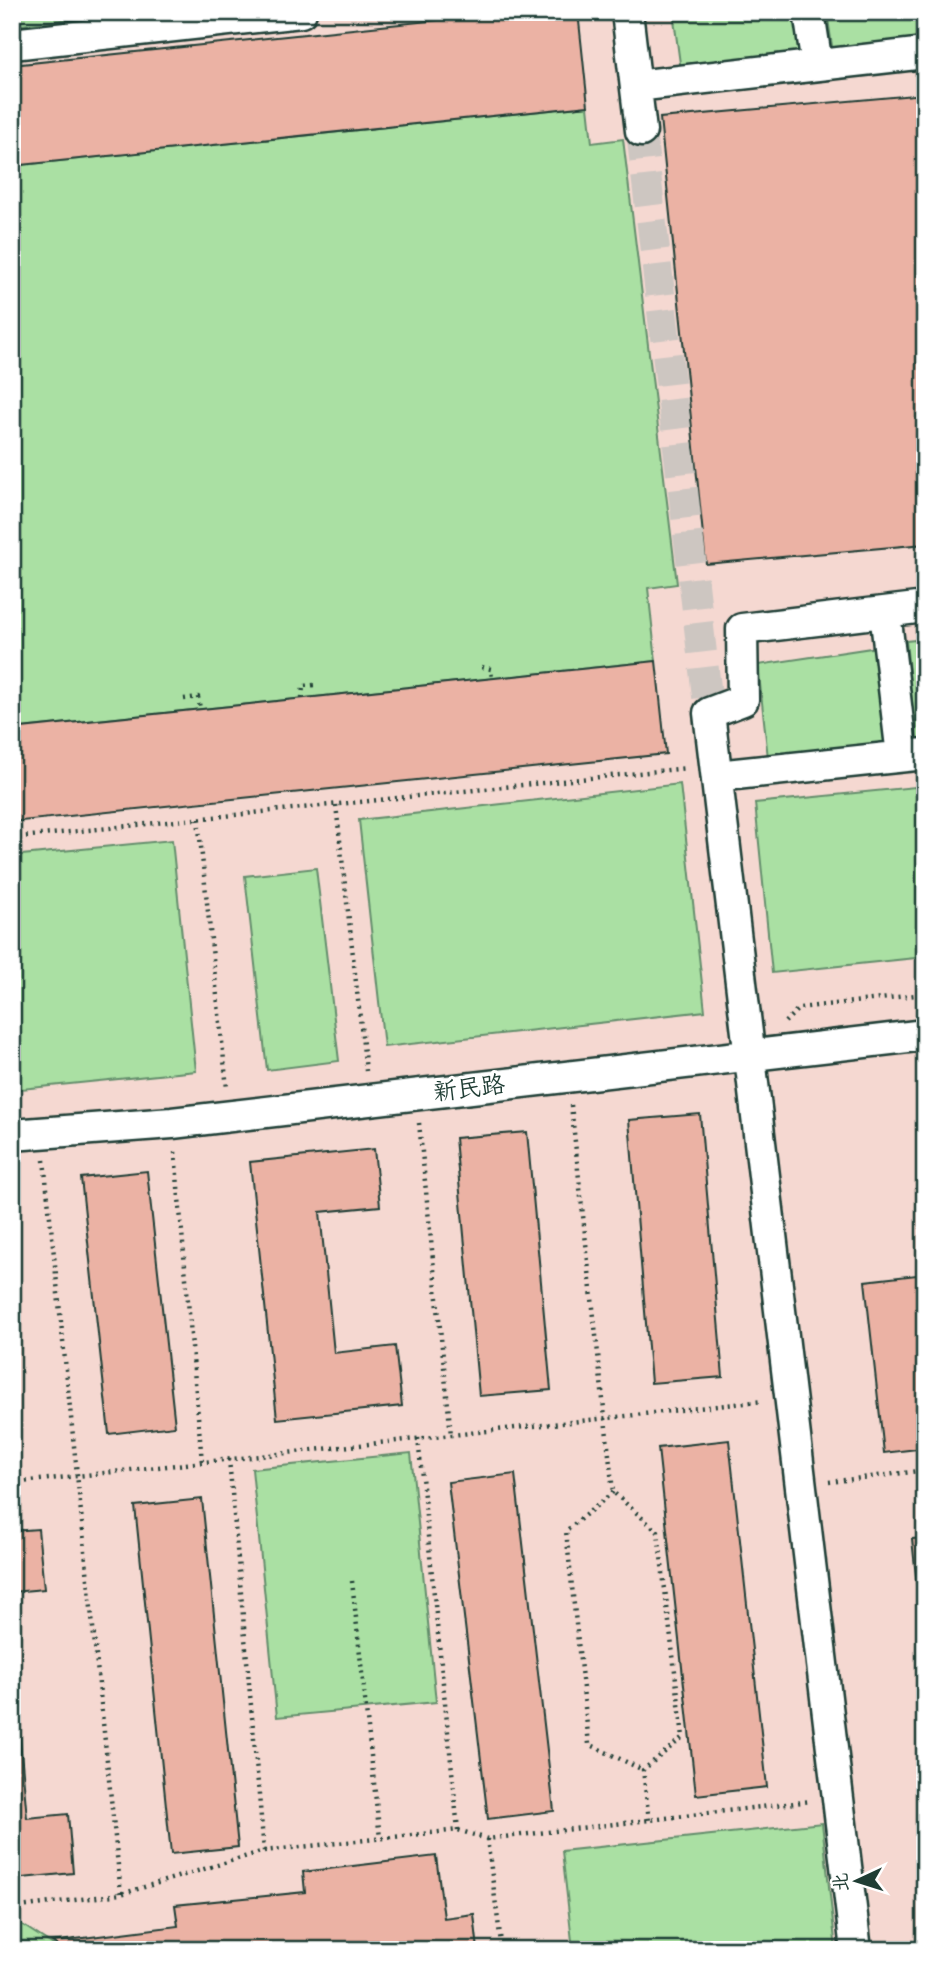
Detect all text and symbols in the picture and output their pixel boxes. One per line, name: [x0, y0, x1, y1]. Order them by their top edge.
street label: 新民路: [431, 1069, 507, 1107]
north arrow: [822, 1846, 892, 1916]
text: 北: [828, 1872, 854, 1892]

